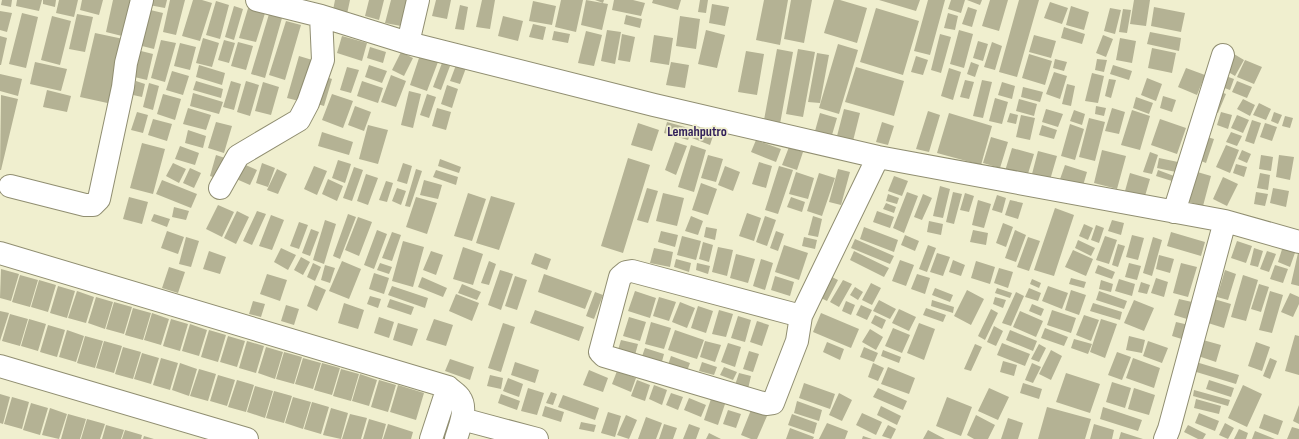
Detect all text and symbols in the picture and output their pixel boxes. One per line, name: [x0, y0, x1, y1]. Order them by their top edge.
district label: Lemahputro: [667, 123, 727, 140]

